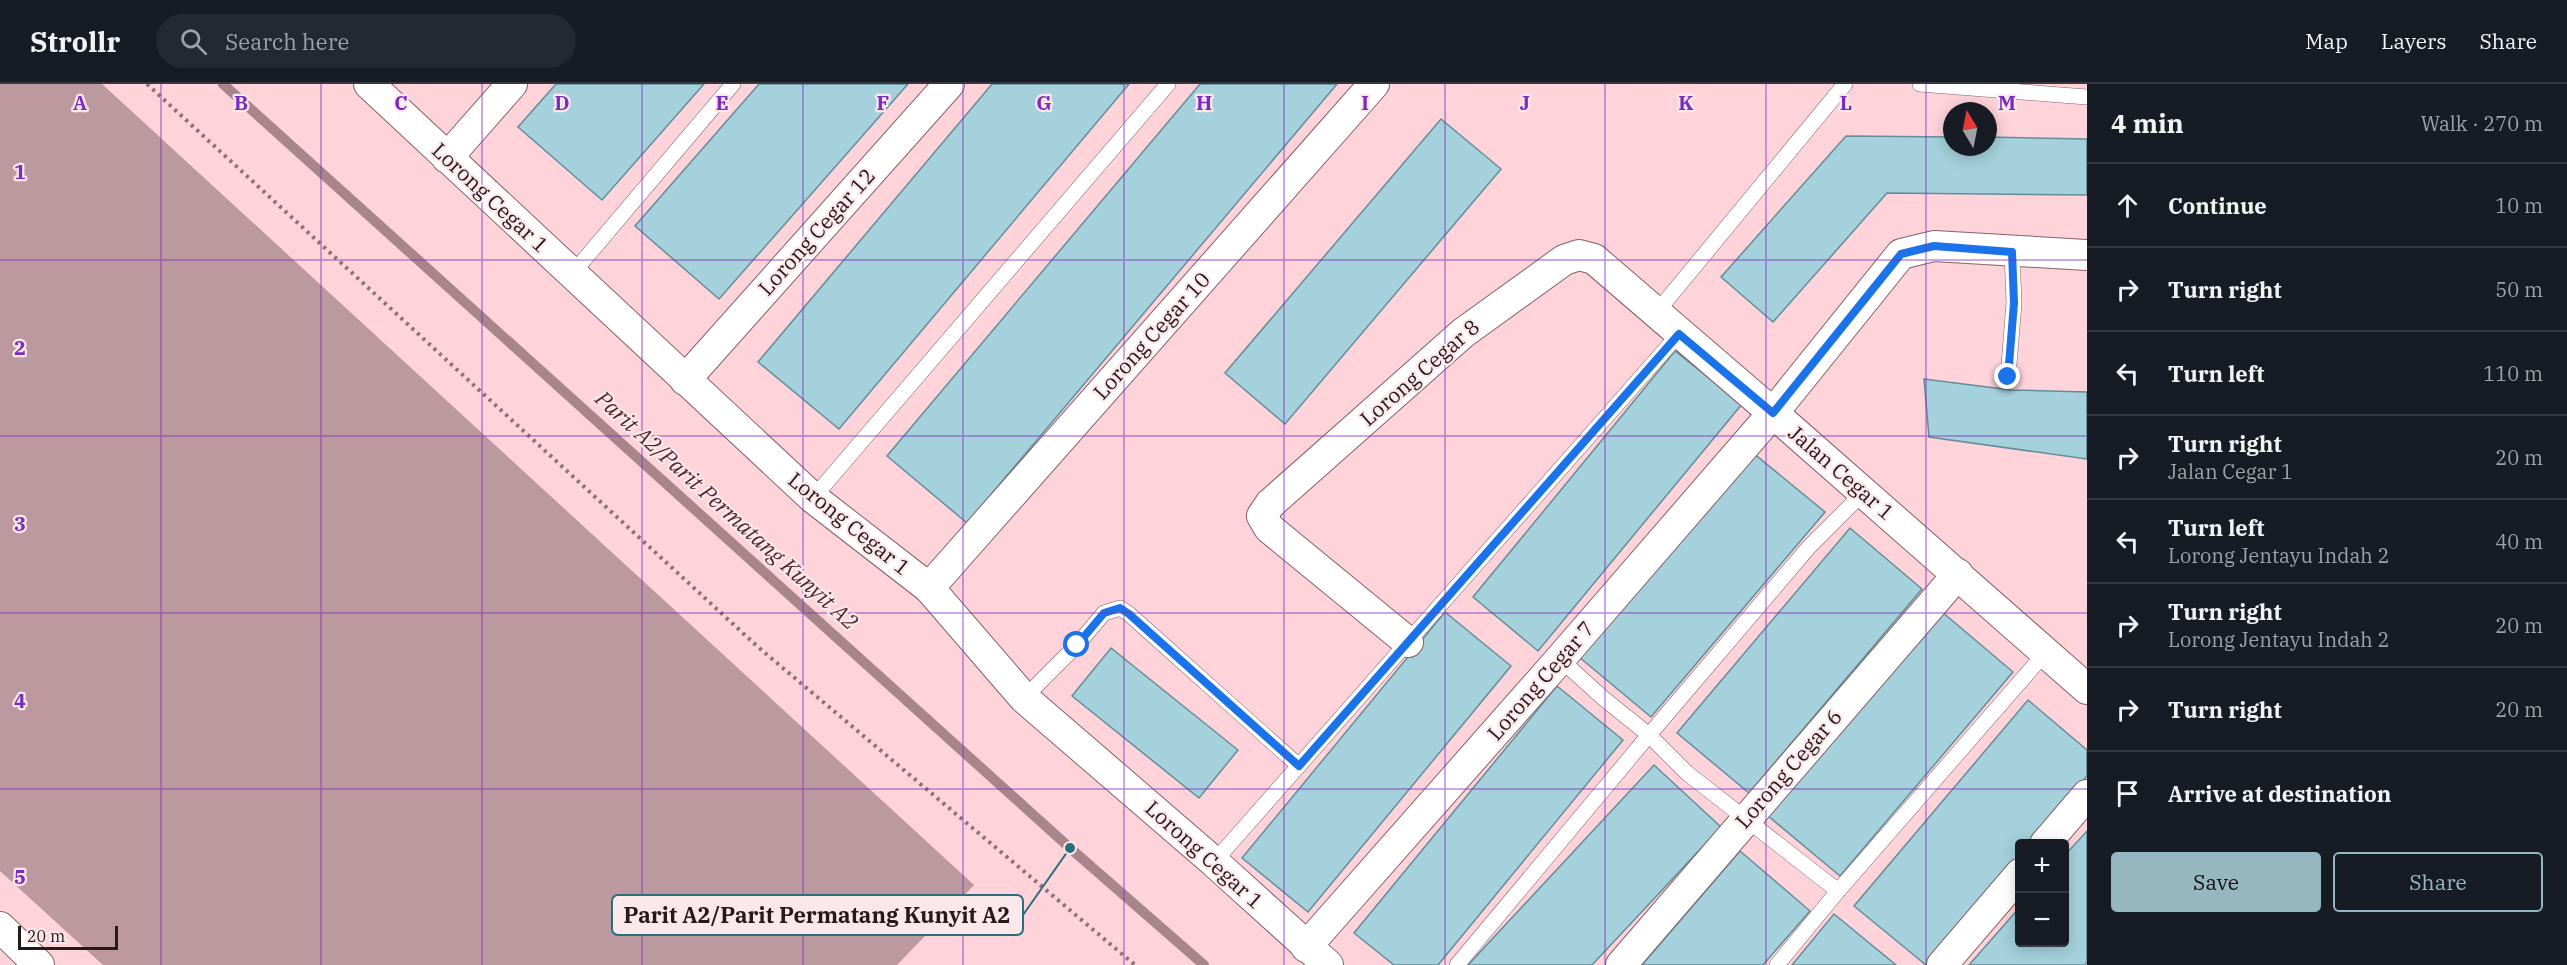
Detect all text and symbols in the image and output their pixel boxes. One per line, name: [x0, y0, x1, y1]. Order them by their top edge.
search box: [156, 14, 576, 68]
text: Strollr: [30, 23, 120, 60]
icon: search: [177, 25, 210, 58]
text: Search here: [225, 27, 349, 56]
text: Map: [2305, 27, 2348, 55]
text: Layers: [2381, 27, 2447, 55]
text: Share: [2480, 27, 2537, 55]
text: A: [73, 89, 87, 116]
text: B: [234, 89, 248, 116]
text: C: [394, 89, 408, 116]
text: D: [554, 89, 570, 116]
text: E: [715, 89, 729, 116]
text: F: [877, 89, 889, 116]
text: G: [1036, 89, 1052, 116]
text: H: [1196, 89, 1212, 116]
text: I: [1361, 89, 1369, 116]
text: J: [1520, 89, 1530, 116]
text: K: [1678, 89, 1694, 116]
text: L: [1840, 89, 1852, 116]
text: M: [1998, 89, 2016, 116]
north arrow: [1943, 102, 1997, 156]
text: 4 min: [2111, 106, 2184, 140]
text: Walk · 270 m: [2421, 110, 2543, 137]
street label: Lorong Cegar 1: [426, 136, 555, 258]
text: 1: [14, 158, 26, 185]
street label: Lorong Cegar 12: [752, 162, 881, 301]
icon: ahead: [2111, 189, 2144, 222]
text: Continue: [2168, 191, 2267, 220]
text: 10 m: [2495, 192, 2543, 219]
street label: Lorong Cegar 10: [1087, 266, 1216, 405]
icon: right: [2111, 273, 2144, 306]
text: Turn right: [2168, 275, 2282, 304]
text: 50 m: [2495, 276, 2543, 303]
street label: Lorong Cegar 8: [1354, 313, 1485, 432]
text: 2: [14, 334, 26, 361]
icon: left: [2111, 357, 2144, 390]
text: Turn left: [2168, 359, 2264, 388]
text: 110 m: [2483, 360, 2543, 387]
route end: [1994, 363, 2020, 389]
water label: Parit A2/Parit Permatang Kunyit A2: [589, 383, 865, 636]
street label: Jalan Cegar 1: [1783, 419, 1900, 526]
text: Turn right: [2168, 429, 2282, 458]
icon: right: [2111, 441, 2144, 474]
text: 20 m: [2495, 444, 2543, 471]
text: Jalan Cegar 1: [2168, 458, 2293, 485]
street label: Lorong Cegar 1: [783, 465, 917, 581]
text: 3: [14, 510, 26, 537]
text: Turn left: [2168, 513, 2264, 542]
icon: left: [2111, 525, 2144, 558]
text: 40 m: [2495, 528, 2543, 555]
text: Lorong Jentayu Indah 2: [2168, 542, 2389, 569]
text: Turn right: [2168, 597, 2282, 626]
icon: right: [2111, 609, 2144, 642]
text: 20 m: [2495, 612, 2543, 639]
street label: Lorong Cegar 7: [1481, 615, 1600, 746]
text: Lorong Jentayu Indah 2: [2168, 626, 2389, 653]
route start: [1063, 631, 1089, 657]
text: 4: [14, 687, 26, 714]
icon: right: [2111, 693, 2144, 726]
text: Turn right: [2168, 695, 2282, 724]
text: 20 m: [2495, 696, 2543, 723]
street label: Lorong Cegar 6: [1729, 703, 1848, 834]
icon: arrive: [2111, 777, 2144, 810]
text: Arrive at destination: [2168, 779, 2391, 808]
street label: Lorong Cegar 1: [1140, 794, 1270, 915]
map controls: [2015, 839, 2069, 947]
button: +: [2015, 839, 2069, 893]
button: Save: [2111, 852, 2321, 912]
button: Share: [2333, 852, 2543, 912]
text: 5: [14, 863, 26, 890]
button: −: [2015, 893, 2069, 947]
callout: Parit A2/Parit Permatang Kunyit A2: [612, 895, 1023, 935]
text: Parit A2/Parit Permatang Kunyit A2: [624, 900, 1010, 929]
scale bar: [18, 923, 118, 950]
text: 20 m: [27, 926, 65, 946]

